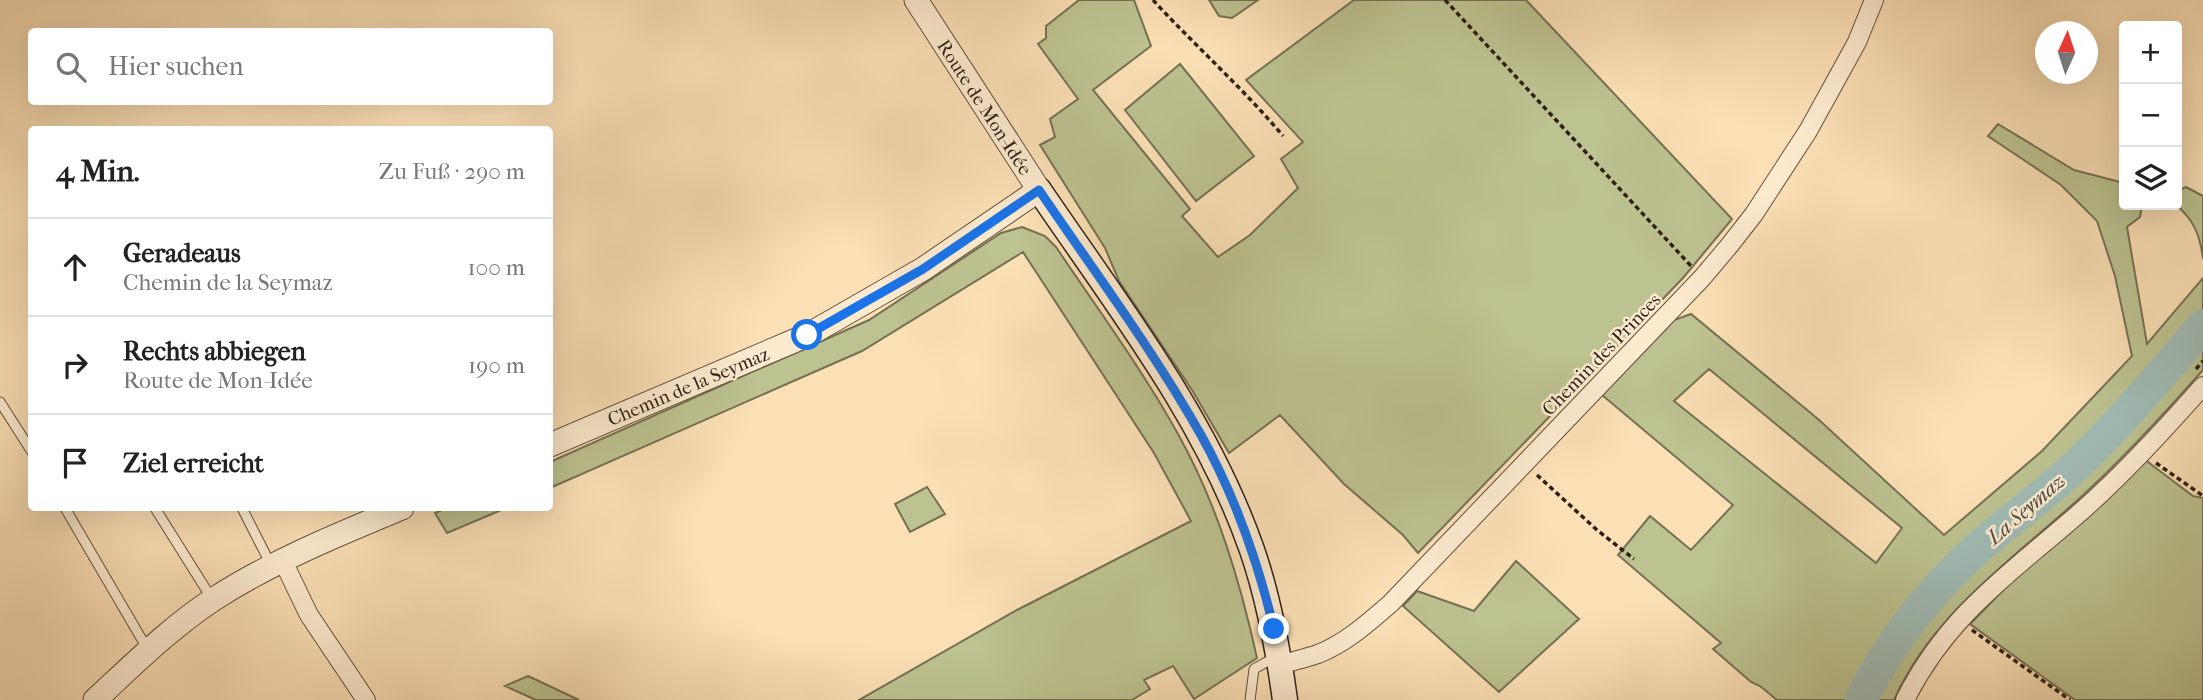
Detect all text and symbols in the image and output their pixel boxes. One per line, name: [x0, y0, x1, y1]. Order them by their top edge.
north arrow: [2035, 21, 2098, 84]
map controls: [2119, 21, 2182, 210]
button: +: [2119, 21, 2182, 84]
search box: [28, 28, 553, 105]
street label: Route de Mon-Idée: [932, 36, 1036, 179]
icon: search: [52, 48, 90, 86]
text: Hier suchen: [108, 51, 244, 82]
button: −: [2119, 84, 2182, 147]
button: layers: [2119, 147, 2182, 210]
text: 4 Min.: [56, 154, 140, 189]
text: Zu Fuß · 290 m: [378, 158, 525, 185]
text: Geradeaus: [123, 238, 241, 269]
icon: ahead: [56, 248, 94, 286]
text: 100 m: [467, 254, 525, 281]
text: Chemin de la Seymaz: [123, 269, 333, 296]
street label: Chemin des Princes: [1538, 289, 1666, 420]
route start: [791, 319, 822, 350]
text: Rechts abbiegen: [123, 336, 306, 367]
street label: Chemin de la Seymaz: [604, 343, 772, 431]
icon: right: [56, 346, 94, 384]
text: 190 m: [468, 352, 525, 379]
text: Route de Mon-Idée: [123, 367, 313, 394]
icon: arrive: [56, 444, 94, 482]
text: Ziel erreicht: [123, 448, 264, 479]
water label: La Seymaz: [1980, 469, 2070, 551]
route end: [1258, 613, 1289, 644]

